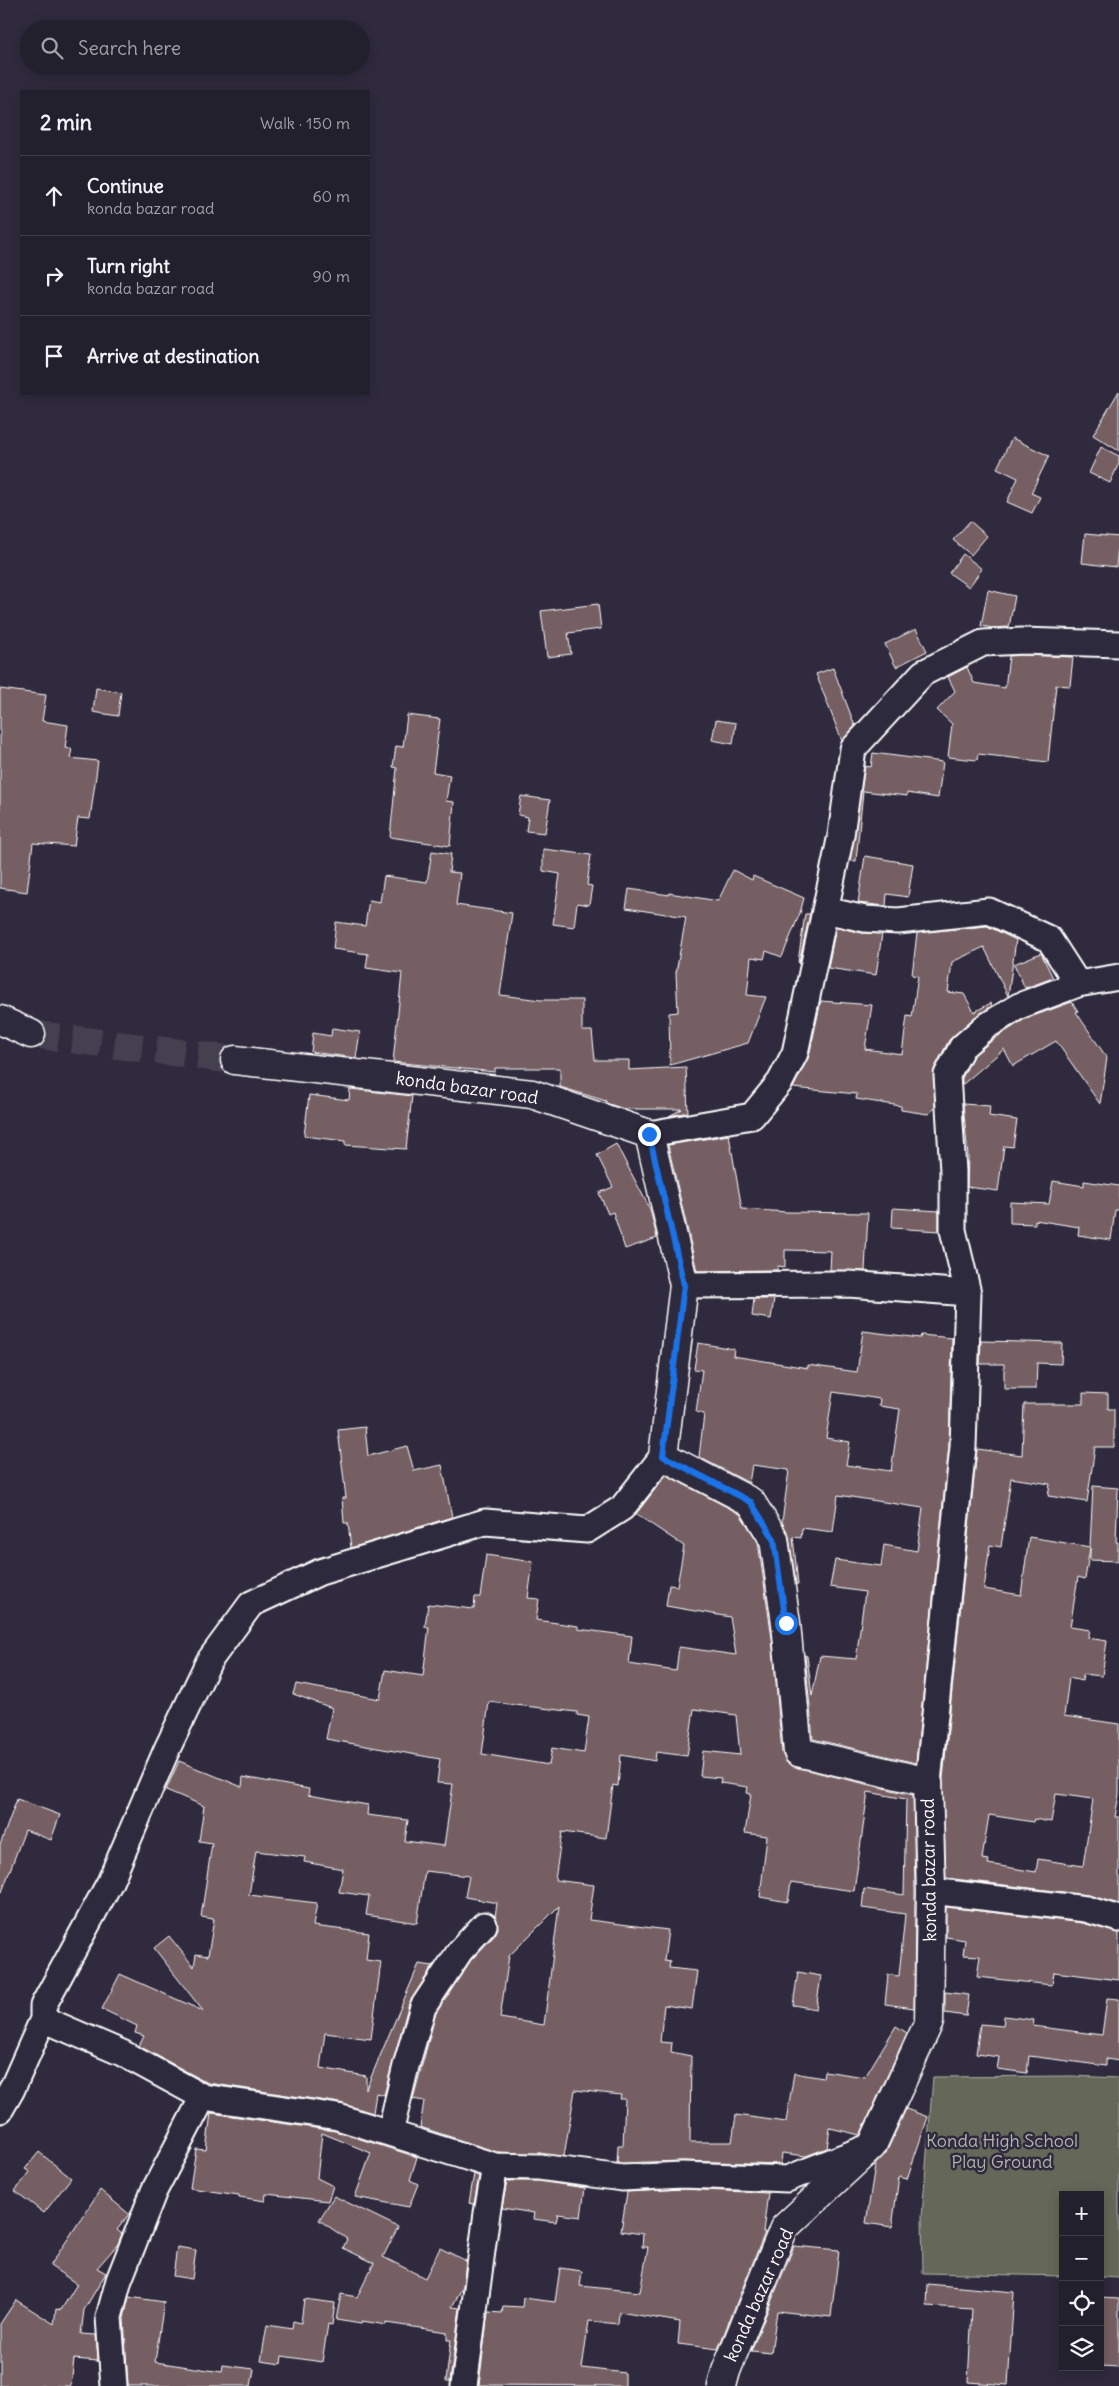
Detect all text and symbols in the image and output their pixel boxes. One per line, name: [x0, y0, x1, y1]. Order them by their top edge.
search box: [20, 20, 370, 75]
icon: search: [38, 34, 66, 62]
text: Search here: [78, 36, 181, 60]
text: 2 min: [40, 109, 92, 136]
text: Walk · 150 m: [260, 113, 350, 133]
text: Continue: [87, 174, 164, 198]
icon: ahead: [40, 182, 68, 210]
text: 60 m: [312, 186, 350, 206]
text: konda bazar road: [87, 198, 215, 218]
text: Turn right: [87, 254, 170, 278]
icon: right: [40, 262, 68, 290]
text: 90 m: [312, 266, 350, 286]
text: konda bazar road: [87, 278, 215, 298]
icon: arrive: [40, 342, 68, 370]
text: Arrive at destination: [87, 344, 260, 368]
street label: konda bazar road: [394, 1066, 540, 1109]
route end: [638, 1123, 661, 1146]
route start: [775, 1612, 798, 1635]
street label: konda bazar road: [916, 1798, 941, 1942]
park label: Konda High School Play Ground: [926, 2129, 1078, 2173]
map controls: [1059, 2191, 1104, 2371]
button: +: [1059, 2191, 1104, 2236]
street label: konda bazar road: [719, 2224, 798, 2365]
button: −: [1059, 2236, 1104, 2281]
button: locate: [1059, 2281, 1104, 2326]
button: layers: [1059, 2326, 1104, 2371]

